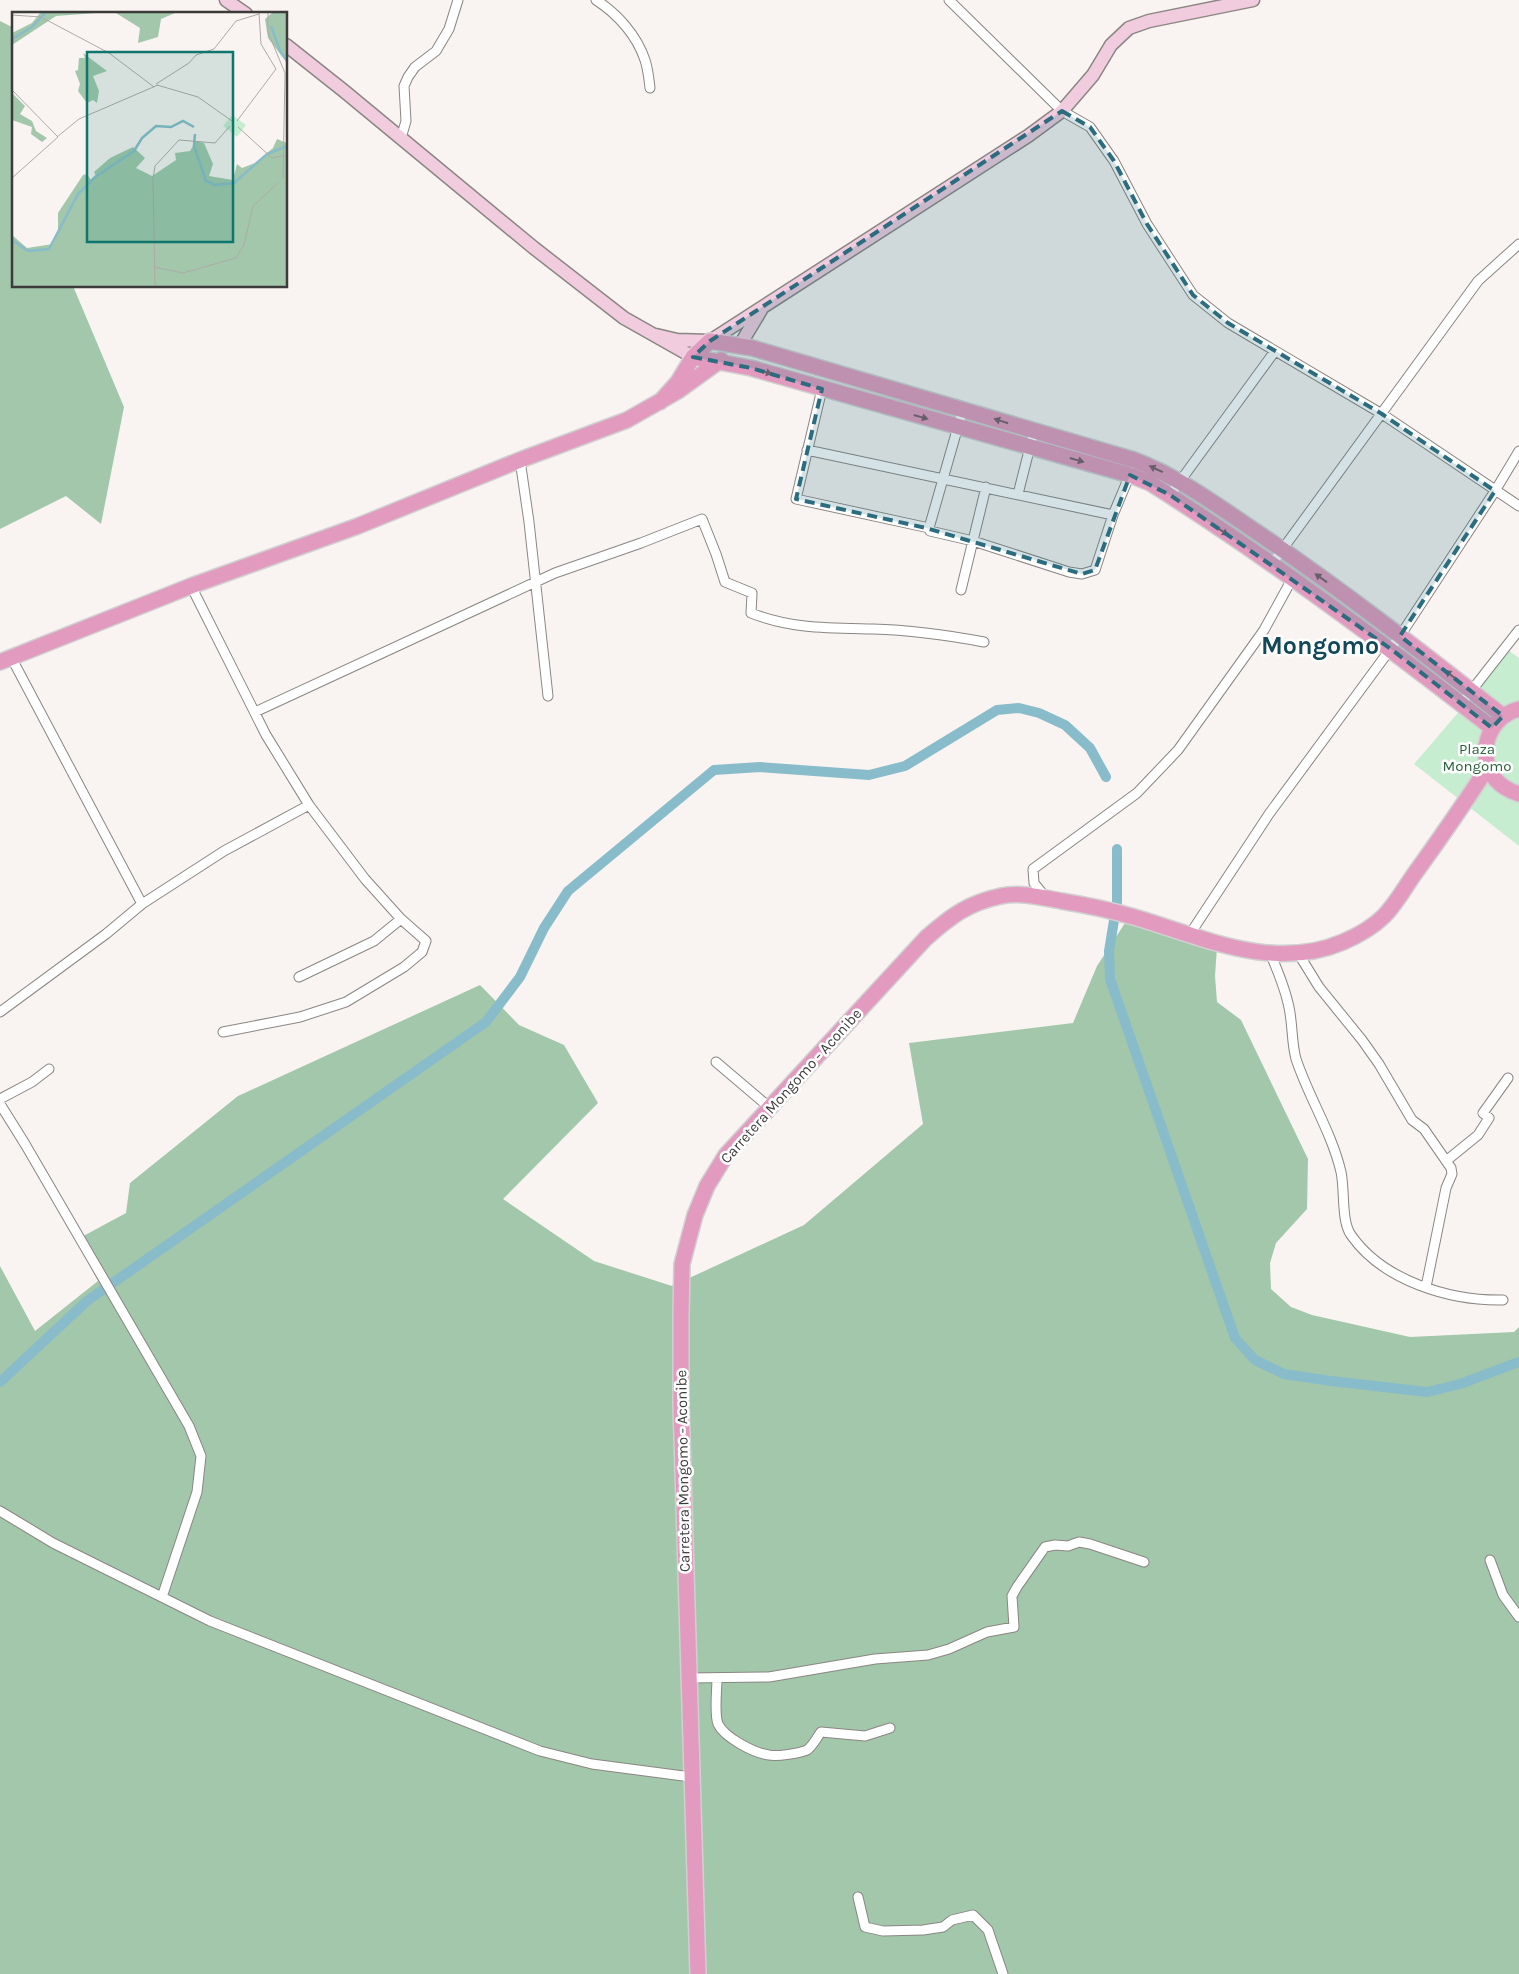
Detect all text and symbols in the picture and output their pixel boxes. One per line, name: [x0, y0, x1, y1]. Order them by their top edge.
inset map: [12, 12, 288, 288]
one-way arrow: [757, 369, 772, 377]
one-way arrow: [913, 413, 928, 421]
one-way arrow: [994, 416, 1009, 424]
one-way arrow: [1070, 456, 1085, 464]
one-way arrow: [1149, 465, 1164, 473]
one-way arrow: [1215, 526, 1229, 536]
one-way arrow: [1314, 573, 1328, 583]
district label: Mongomo: [1261, 631, 1379, 660]
one-way arrow: [1445, 670, 1458, 681]
park label: Plaza Mongomo: [1443, 740, 1511, 775]
street label: Carretera Mongomo - Aconibe: [717, 1005, 865, 1167]
street label: Carretera Mongomo - Aconibe: [672, 1370, 694, 1572]

